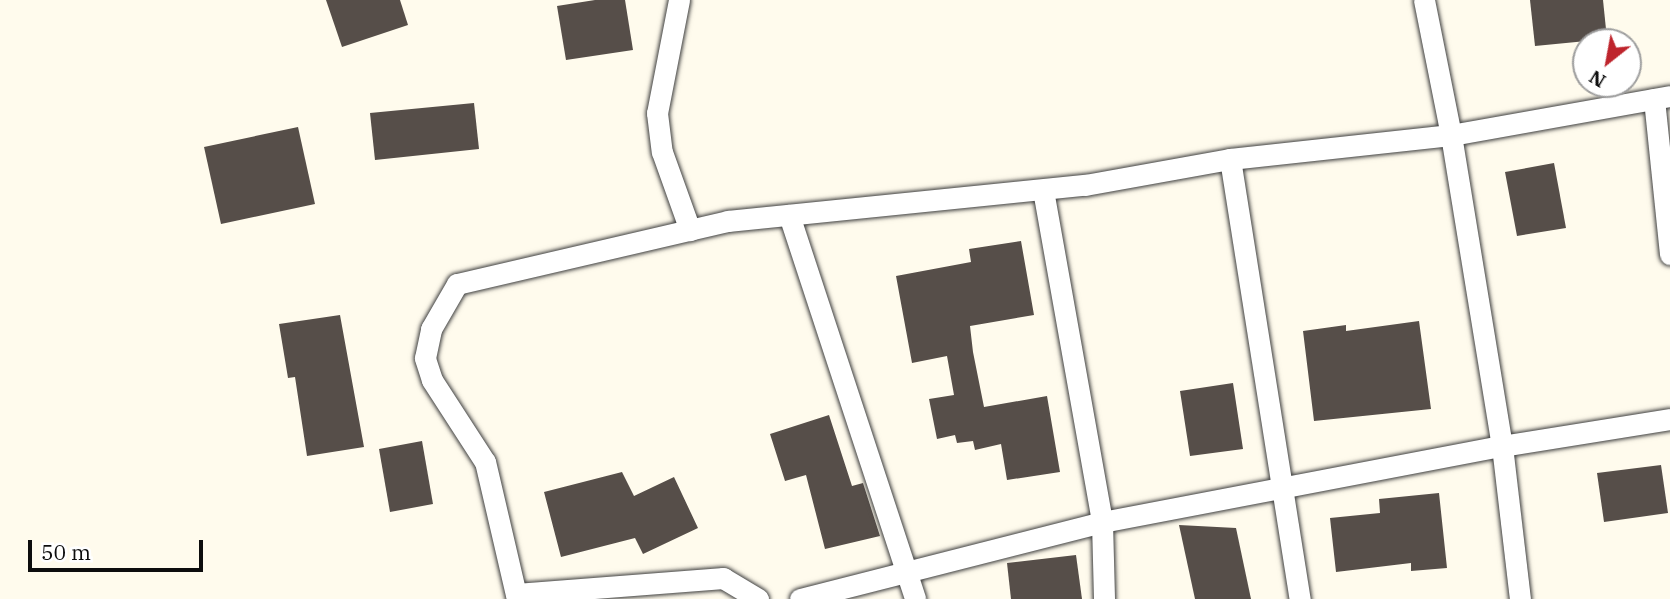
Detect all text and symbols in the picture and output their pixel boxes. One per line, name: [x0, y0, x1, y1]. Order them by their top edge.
north arrow: [1572, 28, 1642, 98]
text: N: [1585, 65, 1610, 93]
scale bar: [32, 526, 206, 570]
text: 50 m: [41, 538, 91, 566]

